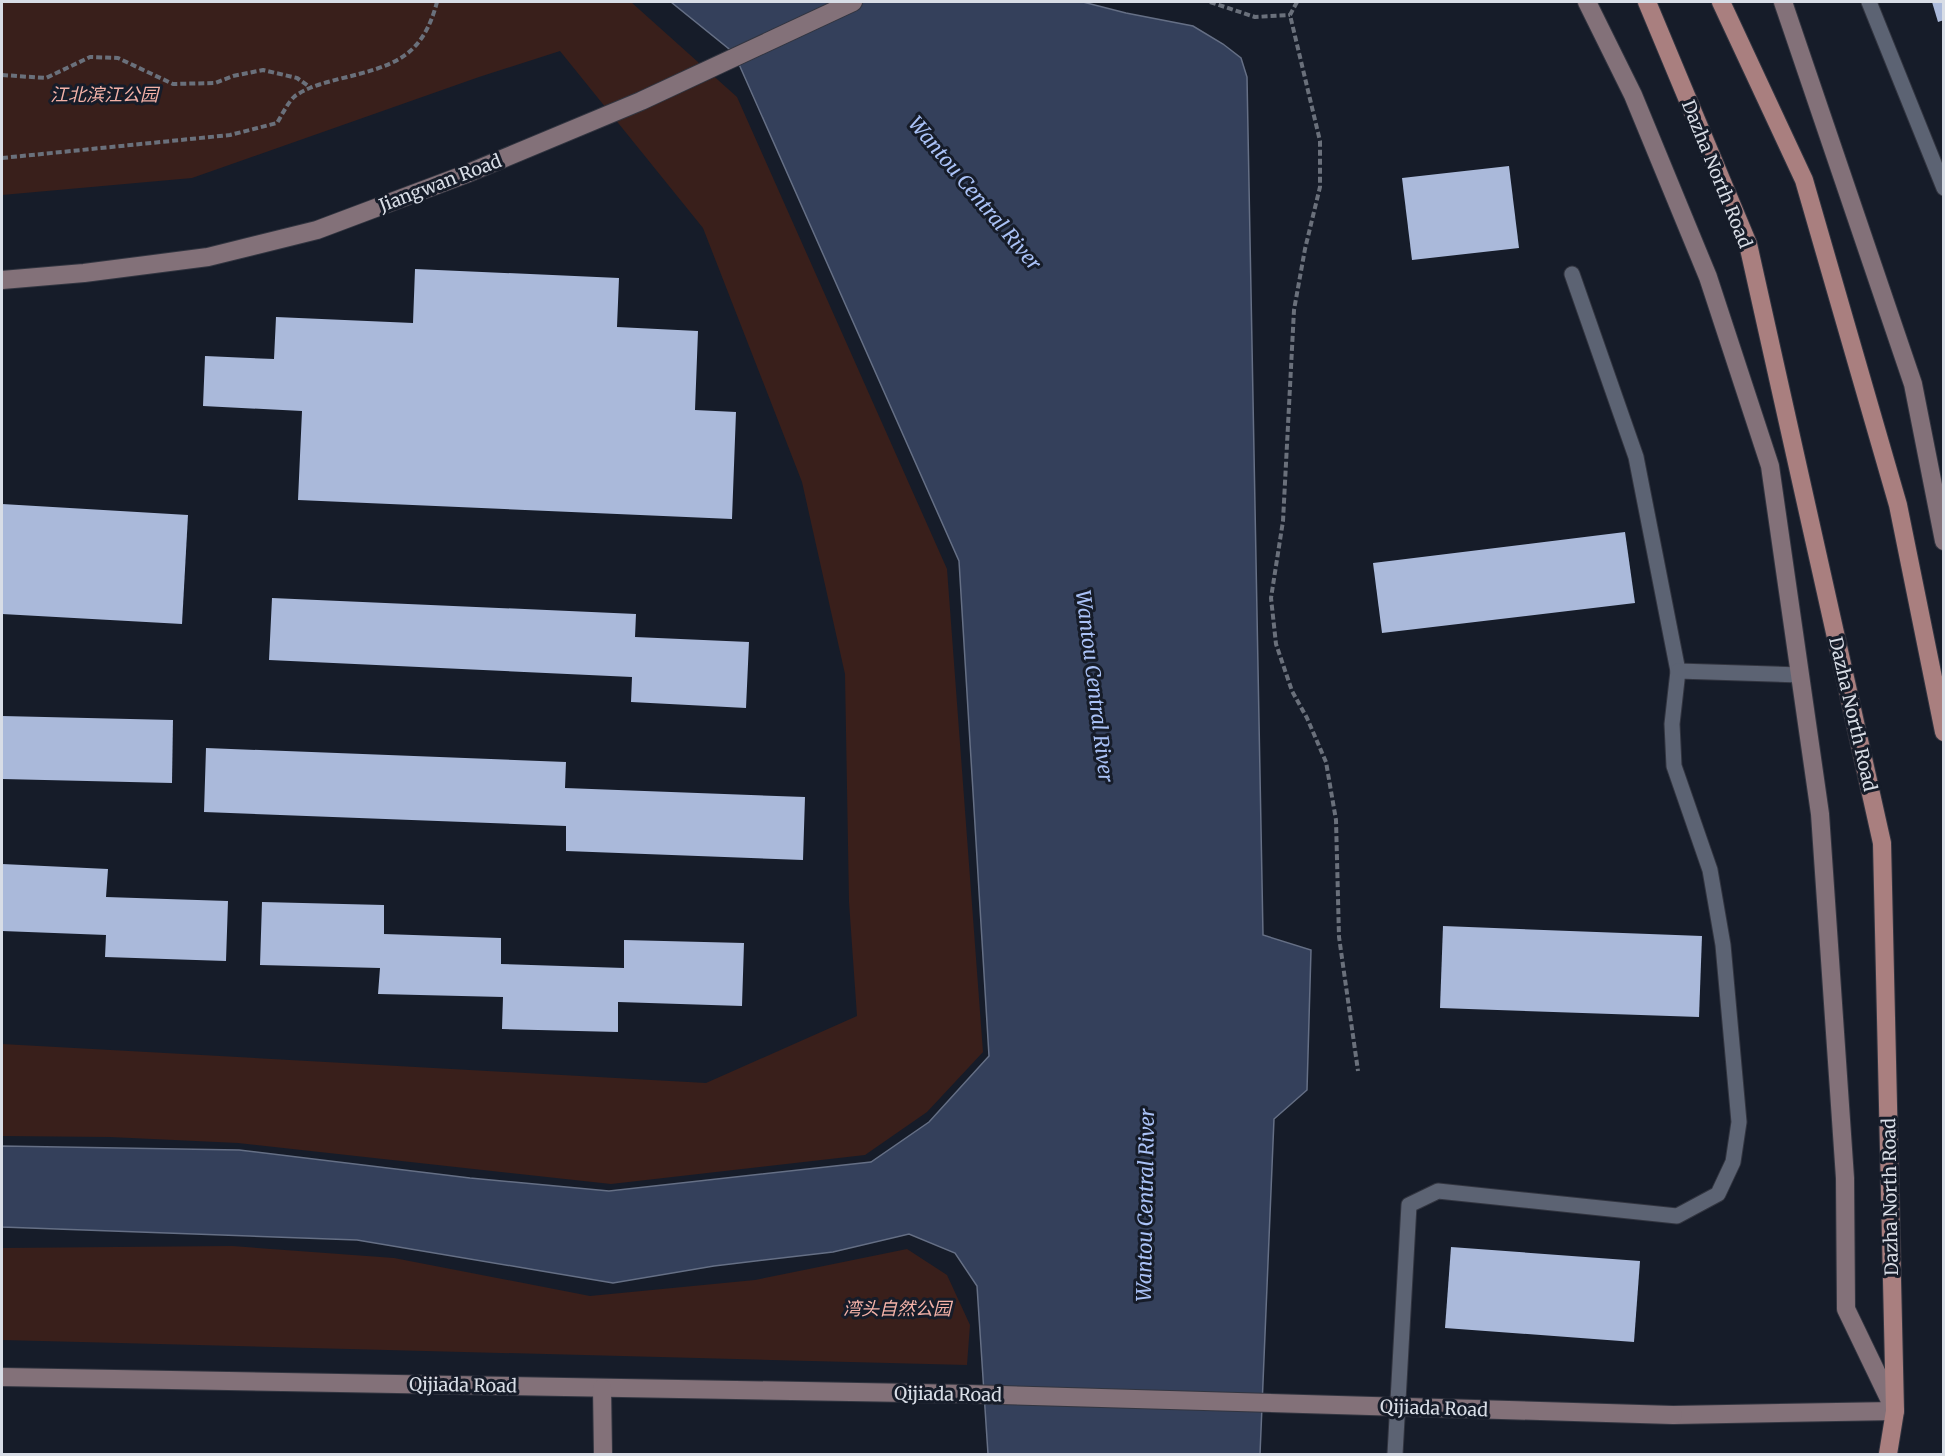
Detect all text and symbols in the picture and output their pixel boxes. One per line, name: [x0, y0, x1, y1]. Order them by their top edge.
park label: 江北滨江公园: [50, 83, 161, 106]
street label: Dazha North Road: [1677, 97, 1757, 252]
water label: Wantou Central River: [903, 111, 1047, 276]
street label: Jiangwan Road: [375, 149, 505, 217]
water label: Wantou Central River: [1071, 589, 1119, 784]
street label: Dazha North Road: [1824, 634, 1882, 794]
water label: Wantou Central River: [1131, 1107, 1159, 1302]
street label: Dazha North Road: [1877, 1118, 1903, 1276]
park label: 湾头自然公园: [843, 1297, 954, 1320]
street label: Qijiada Road: [409, 1373, 517, 1397]
street label: Qijiada Road: [894, 1382, 1002, 1406]
street label: Qijiada Road: [1380, 1395, 1488, 1421]

